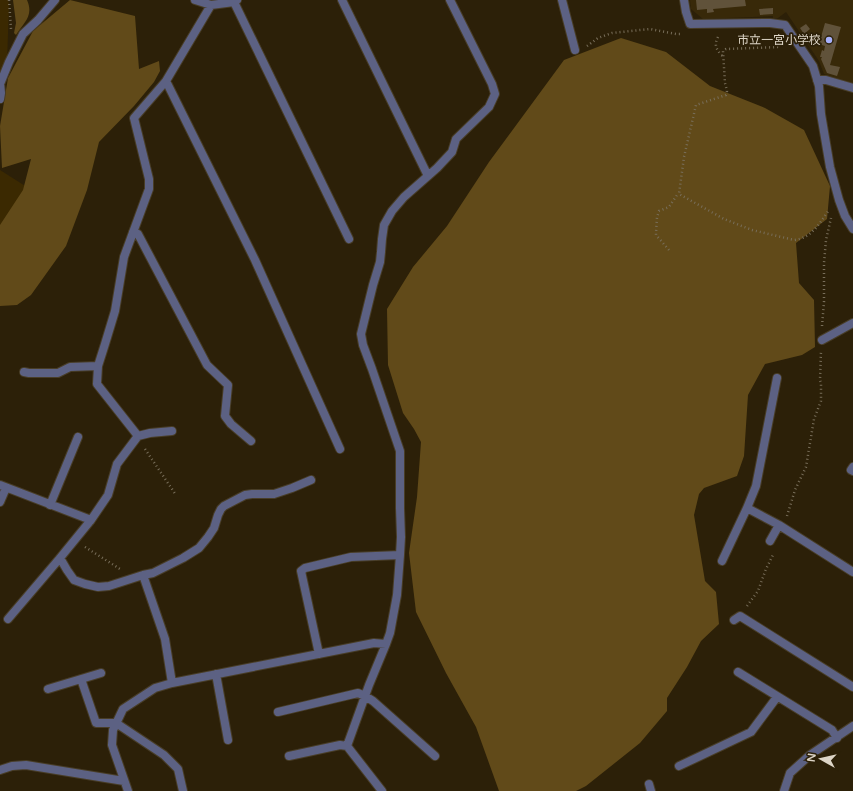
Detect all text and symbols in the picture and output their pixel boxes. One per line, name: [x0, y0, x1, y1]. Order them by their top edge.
place label: 市立一宮小学校: [737, 33, 821, 47]
marker: 市立一宮小学校: [824, 35, 834, 45]
north arrow: [801, 739, 841, 779]
text: N: [805, 752, 819, 763]

